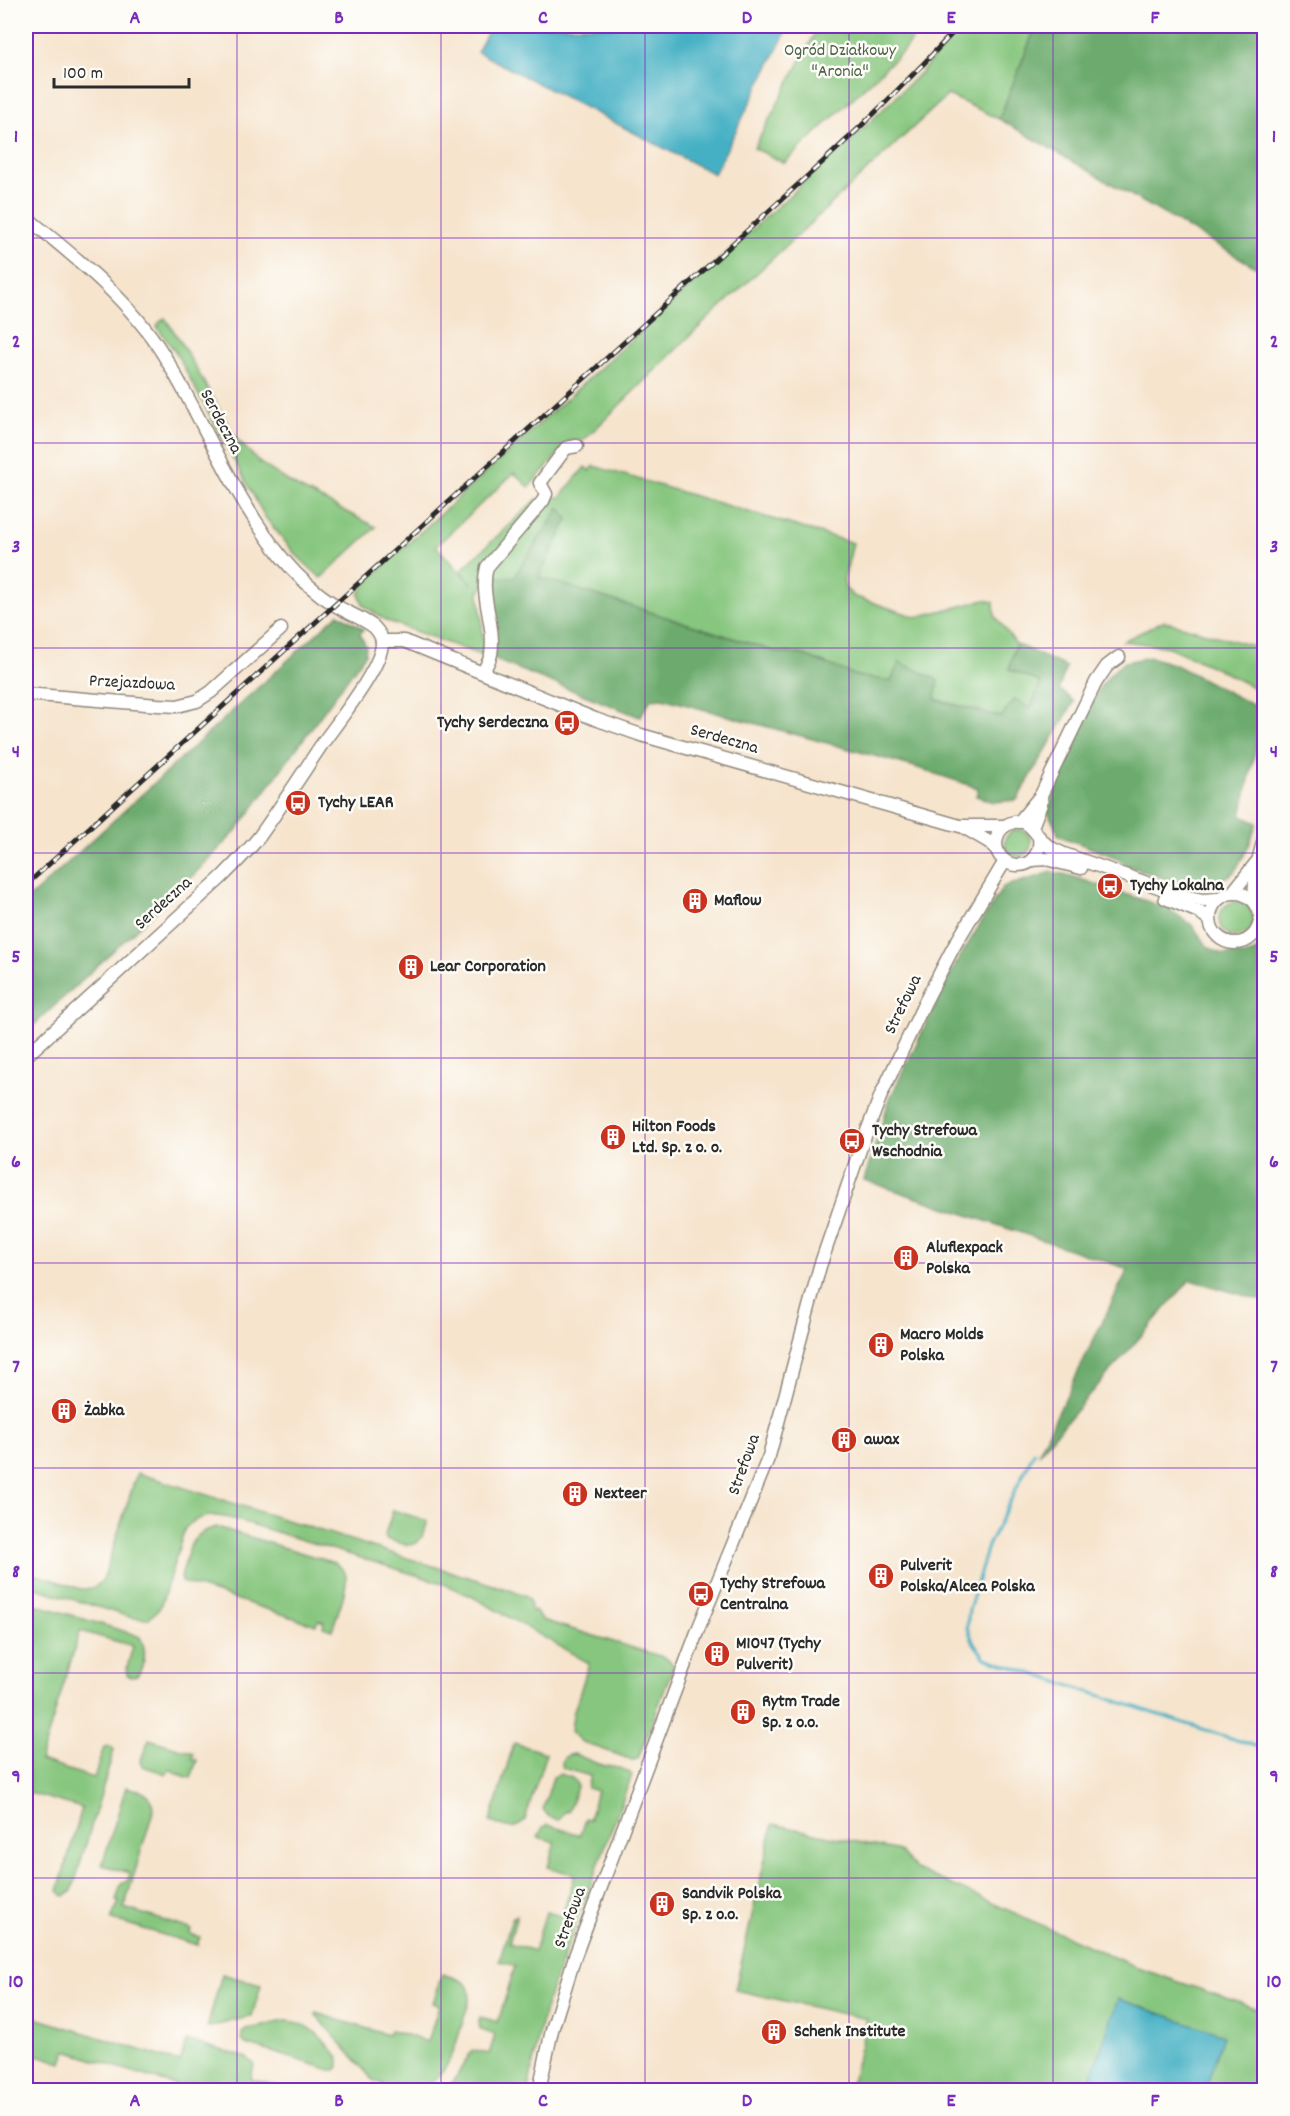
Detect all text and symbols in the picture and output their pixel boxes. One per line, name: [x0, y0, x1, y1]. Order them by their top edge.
text: A: [130, 5, 141, 33]
text: B: [334, 5, 344, 33]
text: C: [538, 5, 548, 33]
text: D: [742, 5, 753, 33]
text: E: [946, 5, 956, 33]
text: F: [1151, 5, 1161, 33]
park label: Ogród Działkowy "Aronia": [784, 39, 897, 85]
scale bar: [54, 51, 189, 89]
text: 100 m: [63, 62, 103, 87]
text: 1: [14, 124, 18, 152]
text: 1: [1272, 124, 1276, 152]
text: 2: [12, 329, 20, 357]
text: 2: [1270, 329, 1278, 357]
street label: Serdeczna: [193, 385, 248, 459]
text: 3: [12, 534, 20, 562]
text: 3: [1270, 534, 1278, 562]
street label: Przejazdowa: [88, 669, 176, 699]
bus stop icon: Tychy Serdeczna: [552, 708, 582, 738]
place label: Tychy Serdeczna: [437, 711, 549, 736]
street label: Serdeczna: [687, 718, 761, 762]
text: 4: [12, 739, 20, 767]
text: 4: [1270, 739, 1278, 767]
bus stop icon: Tychy LEAR: [283, 788, 313, 818]
place label: Tychy LEAR: [318, 791, 394, 816]
street label: Serdeczna: [130, 871, 199, 937]
bus stop icon: Tychy Lokalna: [1095, 871, 1125, 901]
place label: Tychy Lokalna: [1130, 874, 1224, 899]
building icon: Maflow: [680, 886, 710, 916]
place label: Maflow: [714, 889, 762, 914]
text: 5: [11, 944, 21, 972]
text: 5: [1269, 944, 1279, 972]
building icon: Lear Corporation: [396, 952, 426, 982]
place label: Lear Corporation: [430, 955, 546, 980]
street label: Strefowa: [879, 970, 929, 1039]
place label: Hilton Foods Ltd. Sp. z o. o.: [632, 1115, 722, 1161]
place label: Tychy Strefowa Wschodnia: [872, 1119, 977, 1165]
building icon: Hilton Foods Ltd. Sp. z o. o.: [598, 1122, 628, 1152]
bus stop icon: Tychy Strefowa Wschodnia: [837, 1126, 867, 1156]
text: 6: [11, 1149, 21, 1177]
text: 6: [1269, 1149, 1279, 1177]
place label: Aluflexpack Polska: [926, 1236, 1003, 1282]
building icon: Aluflexpack Polska: [891, 1243, 921, 1273]
place label: Macro Molds Polska: [900, 1323, 984, 1369]
building icon: Macro Molds Polska: [866, 1330, 896, 1360]
text: 7: [12, 1354, 20, 1382]
text: 7: [1270, 1354, 1278, 1382]
building icon: Żabka: [49, 1396, 79, 1426]
place label: Żabka: [84, 1399, 125, 1424]
building icon: awax: [829, 1425, 859, 1455]
place label: awax: [864, 1428, 899, 1453]
street label: Strefowa: [722, 1430, 768, 1499]
building icon: Nexteer: [560, 1479, 590, 1509]
place label: Nexteer: [594, 1482, 647, 1507]
place label: Pulverit Polska/Alcea Polska: [900, 1554, 1035, 1600]
text: 8: [12, 1559, 20, 1587]
text: 8: [1270, 1559, 1278, 1587]
building icon: Pulverit Polska/Alcea Polska: [866, 1561, 896, 1591]
place label: Tychy Strefowa Centralna: [720, 1572, 825, 1618]
bus stop icon: Tychy Strefowa Centralna: [686, 1579, 716, 1609]
place label: M1047 (Tychy Pulverit): [736, 1632, 821, 1678]
building icon: M1047 (Tychy Pulverit): [702, 1639, 732, 1669]
place label: Rytm Trade Sp. z o.o.: [762, 1690, 840, 1736]
building icon: Rytm Trade Sp. z o.o.: [728, 1697, 758, 1727]
text: 9: [11, 1764, 21, 1792]
text: 9: [1269, 1764, 1279, 1792]
place label: Sandvik Polska Sp. z o.o.: [682, 1882, 782, 1928]
street label: Strefowa: [548, 1883, 594, 1952]
building icon: Sandvik Polska Sp. z o.o.: [647, 1889, 677, 1919]
text: 10: [8, 1969, 24, 1997]
text: 10: [1266, 1969, 1282, 1997]
building icon: Schenk Institute: [759, 2017, 789, 2047]
place label: Schenk Institute: [794, 2020, 906, 2045]
text: A: [130, 2088, 141, 2116]
text: B: [334, 2088, 344, 2116]
text: C: [538, 2088, 548, 2116]
text: D: [742, 2088, 753, 2116]
text: E: [946, 2088, 956, 2116]
text: F: [1151, 2088, 1161, 2116]

